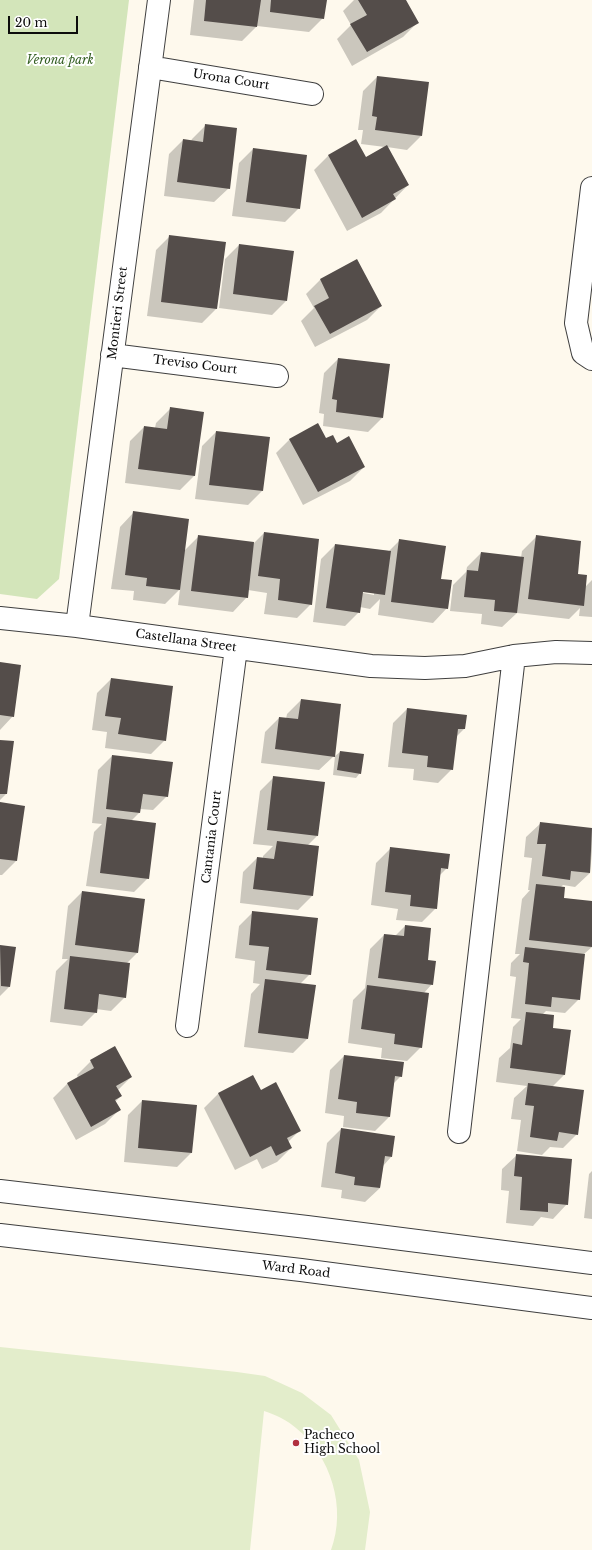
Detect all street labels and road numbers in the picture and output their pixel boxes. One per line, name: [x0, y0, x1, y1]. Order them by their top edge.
street label: Urona Court: [192, 67, 270, 93]
street label: Montieri Street: [105, 266, 131, 360]
street label: Treviso Court: [152, 353, 238, 377]
street label: Castellana Street: [134, 627, 238, 655]
street label: Cantania Court: [199, 789, 225, 885]
street label: Ward Road: [261, 1259, 331, 1281]

